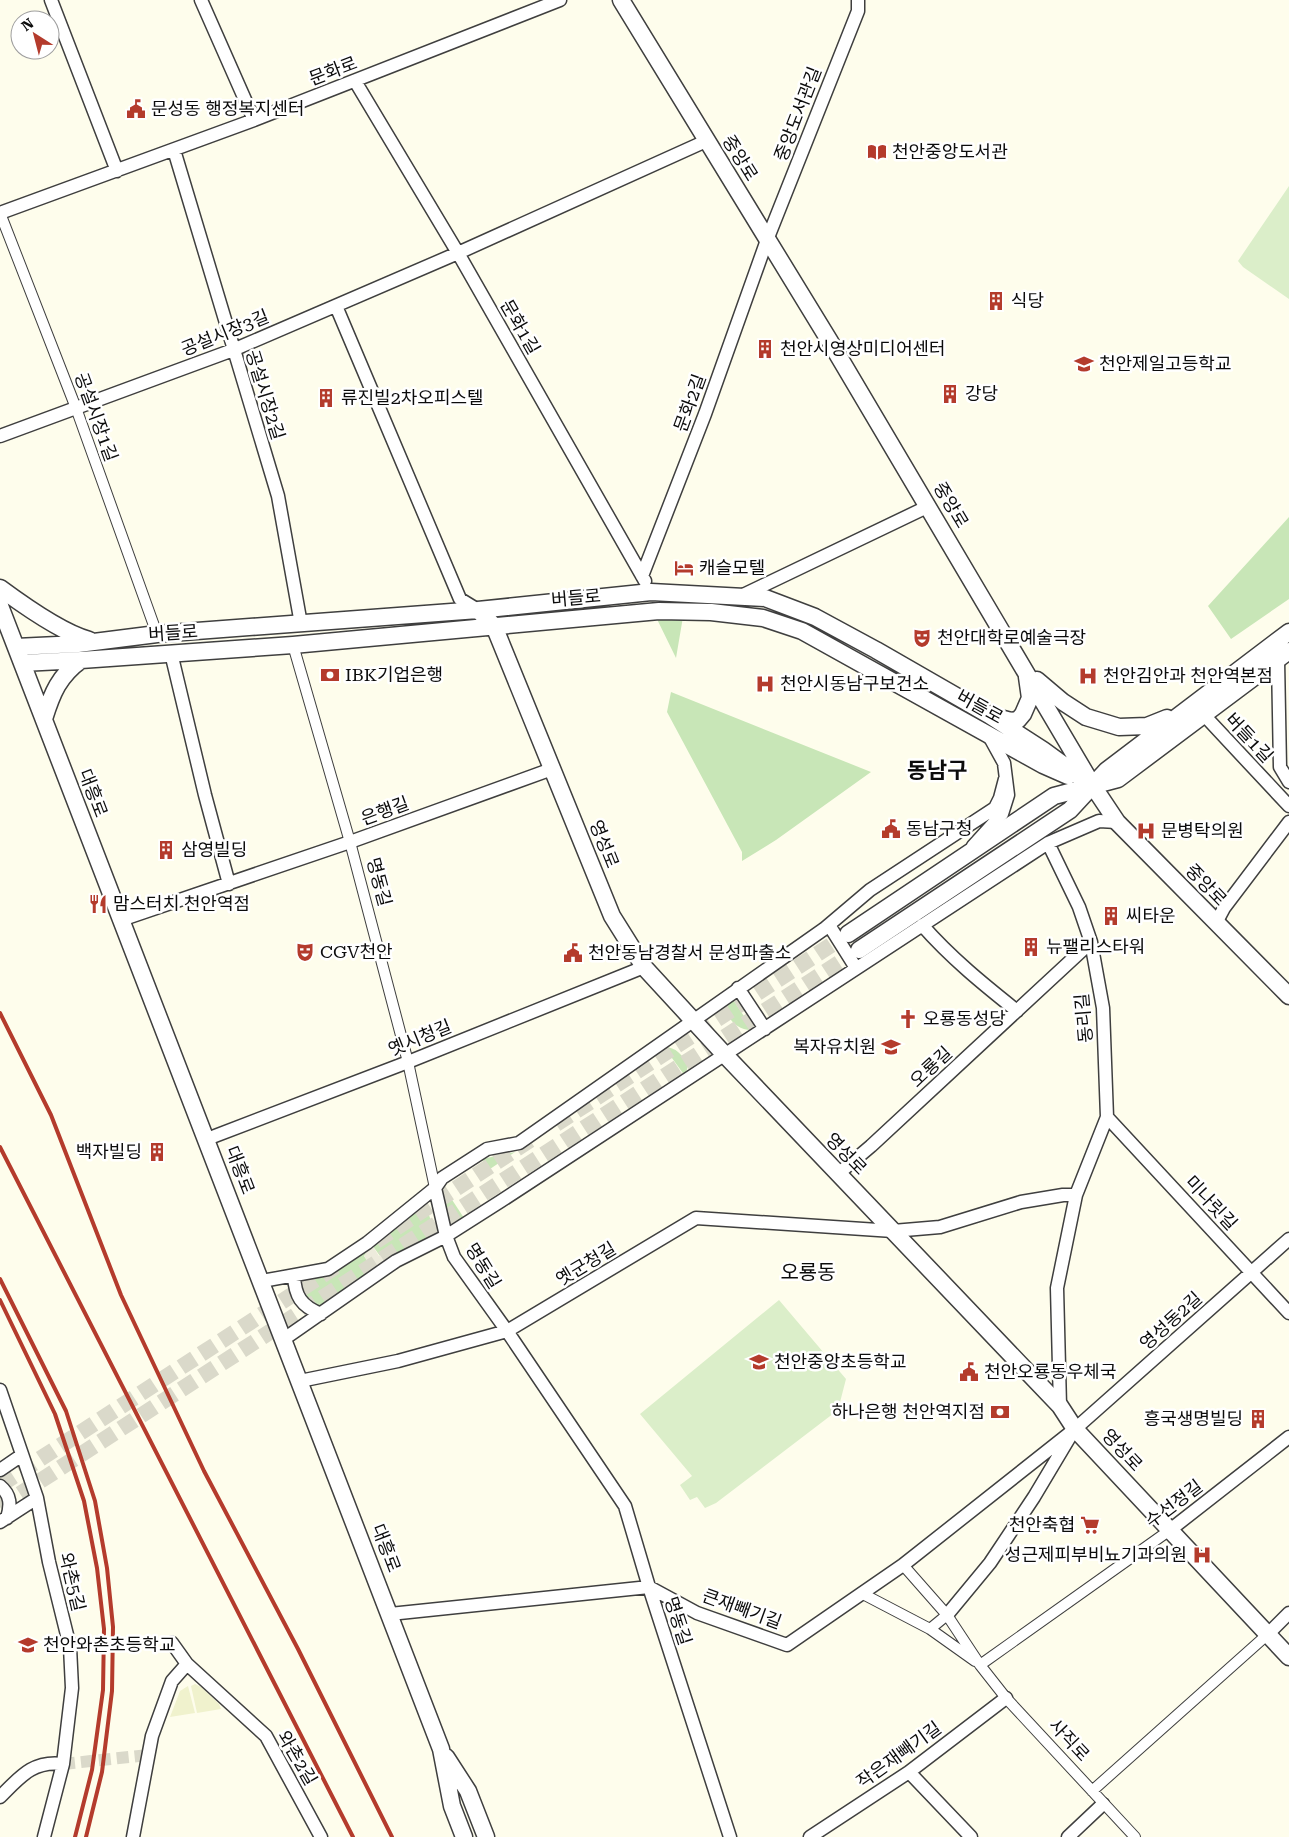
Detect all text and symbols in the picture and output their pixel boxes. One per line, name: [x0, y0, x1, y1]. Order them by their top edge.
north arrow: [10, 10, 60, 60]
text: N: [18, 15, 37, 34]
street label: 문화로: [306, 52, 360, 89]
street label: 중앙도서관길: [770, 64, 825, 164]
public building icon: 문성동 행정복지센터: [125, 98, 147, 120]
place label: 문성동 행정복지센터: [151, 98, 305, 119]
street label: 중앙로: [718, 131, 762, 184]
library icon: 천안중앙도서관: [866, 141, 888, 163]
place label: 천안중앙도서관: [892, 141, 1008, 162]
building icon: 식당: [985, 290, 1007, 312]
place label: 식당: [1011, 290, 1044, 311]
street label: 문화1길: [496, 296, 544, 358]
street label: 공설시장3길: [178, 305, 272, 360]
building icon: 천안시영상미디어센터: [754, 338, 776, 360]
place label: 천안시영상미디어센터: [780, 338, 946, 359]
street label: 공설시장2길: [242, 347, 289, 442]
school or university icon: 천안제일고등학교: [1073, 353, 1095, 375]
place label: 천안제일고등학교: [1099, 353, 1231, 374]
street label: 공설시장1길: [71, 370, 122, 464]
street label: 문화2길: [669, 371, 710, 435]
building icon: 강당: [939, 383, 961, 405]
place label: 강당: [965, 383, 998, 404]
building icon: 류진빌2차오피스텔: [315, 387, 337, 409]
place label: 류진빌2차오피스텔: [341, 387, 484, 408]
street label: 중앙로: [930, 478, 973, 531]
hotel icon: 캐슬모텔: [673, 557, 695, 579]
place label: 캐슬모텔: [699, 557, 765, 578]
street label: 버들로: [550, 585, 602, 610]
street label: 버들로: [147, 620, 198, 645]
theatre icon: 천안대학로예술극장: [911, 627, 933, 649]
place label: 천안대학로예술극장: [937, 627, 1086, 648]
bank icon: IBK기업은행: [319, 664, 341, 686]
place label: IBK기업은행: [345, 664, 443, 685]
hospital icon: 천안김안과 천안역본점: [1077, 665, 1099, 687]
place label: 천안김안과 천안역본점: [1103, 665, 1273, 686]
hospital icon: 천안시동남구보건소: [754, 673, 776, 695]
place label: 천안시동남구보건소: [780, 673, 929, 694]
street label: 버들로: [953, 685, 1007, 728]
street label: 버들1길: [1221, 709, 1277, 767]
district label: 동남구: [907, 758, 967, 783]
street label: 대흥로: [75, 766, 112, 820]
street label: 은행길: [358, 792, 412, 829]
street label: 영성로: [585, 817, 624, 871]
public building icon: 동남구청: [880, 818, 902, 840]
place label: 동남구청: [906, 818, 972, 839]
hospital icon: 문병탁의원: [1135, 820, 1157, 842]
place label: 문병탁의원: [1161, 820, 1244, 841]
building icon: 삼영빌딩: [155, 839, 177, 861]
place label: 삼영빌딩: [181, 839, 247, 860]
street label: 명동길: [363, 855, 396, 909]
street label: 중앙로: [1182, 859, 1231, 910]
restaurant icon: 맘스터치 천안역점: [87, 893, 109, 915]
place label: 맘스터치 천안역점: [113, 893, 250, 914]
building icon: 씨타운: [1100, 905, 1122, 927]
place label: 씨타운: [1126, 905, 1176, 926]
building icon: 뉴팰리스타워: [1020, 936, 1042, 958]
place label: 뉴팰리스타워: [1046, 936, 1145, 957]
theatre icon: CGV천안: [294, 941, 316, 963]
place label: CGV천안: [320, 941, 393, 962]
public building icon: 천안동남경찰서 문성파출소: [562, 942, 584, 964]
place label: 천안동남경찰서 문성파출소: [588, 942, 791, 963]
street label: 동리길: [1071, 992, 1096, 1044]
church icon: 오룡동성당: [897, 1008, 919, 1030]
place label: 오룡동성당: [923, 1008, 1006, 1029]
street label: 옛시청길: [385, 1015, 454, 1060]
place label: 복자유치원: [793, 1036, 876, 1057]
school or university icon: 복자유치원: [880, 1036, 902, 1058]
street label: 오룡길: [905, 1042, 956, 1091]
street label: 영성로: [822, 1128, 871, 1179]
place label: 백자빌딩: [76, 1141, 142, 1162]
building icon: 백자빌딩: [146, 1141, 168, 1163]
street label: 대흥로: [222, 1143, 259, 1197]
street label: 미나릿길: [1181, 1171, 1242, 1234]
street label: 옛군청길: [552, 1238, 620, 1290]
street label: 명동길: [461, 1239, 505, 1292]
district label: 오룡동: [780, 1260, 836, 1284]
street label: 영성동2길: [1135, 1287, 1206, 1354]
school or university icon: 천안중앙초등학교: [748, 1351, 770, 1373]
place label: 천안중앙초등학교: [774, 1351, 906, 1372]
public building icon: 천안오룡동우체국: [958, 1361, 980, 1383]
place label: 천안오룡동우체국: [984, 1361, 1116, 1382]
place label: 하나은행 천안역지점: [831, 1401, 985, 1422]
bank icon: 하나은행 천안역지점: [989, 1401, 1011, 1423]
place label: 흥국생명빌딩: [1144, 1408, 1243, 1429]
building icon: 흥국생명빌딩: [1247, 1408, 1269, 1430]
street label: 영성로: [1098, 1424, 1147, 1475]
street label: 수선정길: [1141, 1475, 1206, 1532]
place label: 천안축협: [1009, 1514, 1075, 1535]
supermarket icon: 천안축협: [1079, 1514, 1101, 1536]
street label: 대흥로: [368, 1521, 405, 1575]
place label: 성근제피부비뇨기과의원: [1005, 1544, 1187, 1565]
hospital icon: 성근제피부비뇨기과의원: [1191, 1544, 1213, 1566]
street label: 와촌5길: [56, 1550, 89, 1613]
street label: 큰재빼기길: [700, 1585, 785, 1633]
street label: 명동길: [661, 1594, 696, 1648]
school or university icon: 천안와촌초등학교: [17, 1634, 39, 1656]
place label: 천안와촌초등학교: [43, 1634, 175, 1655]
street label: 사직로: [1045, 1714, 1094, 1765]
street label: 작은재빼기길: [852, 1717, 945, 1792]
street label: 와촌2길: [273, 1727, 321, 1789]

